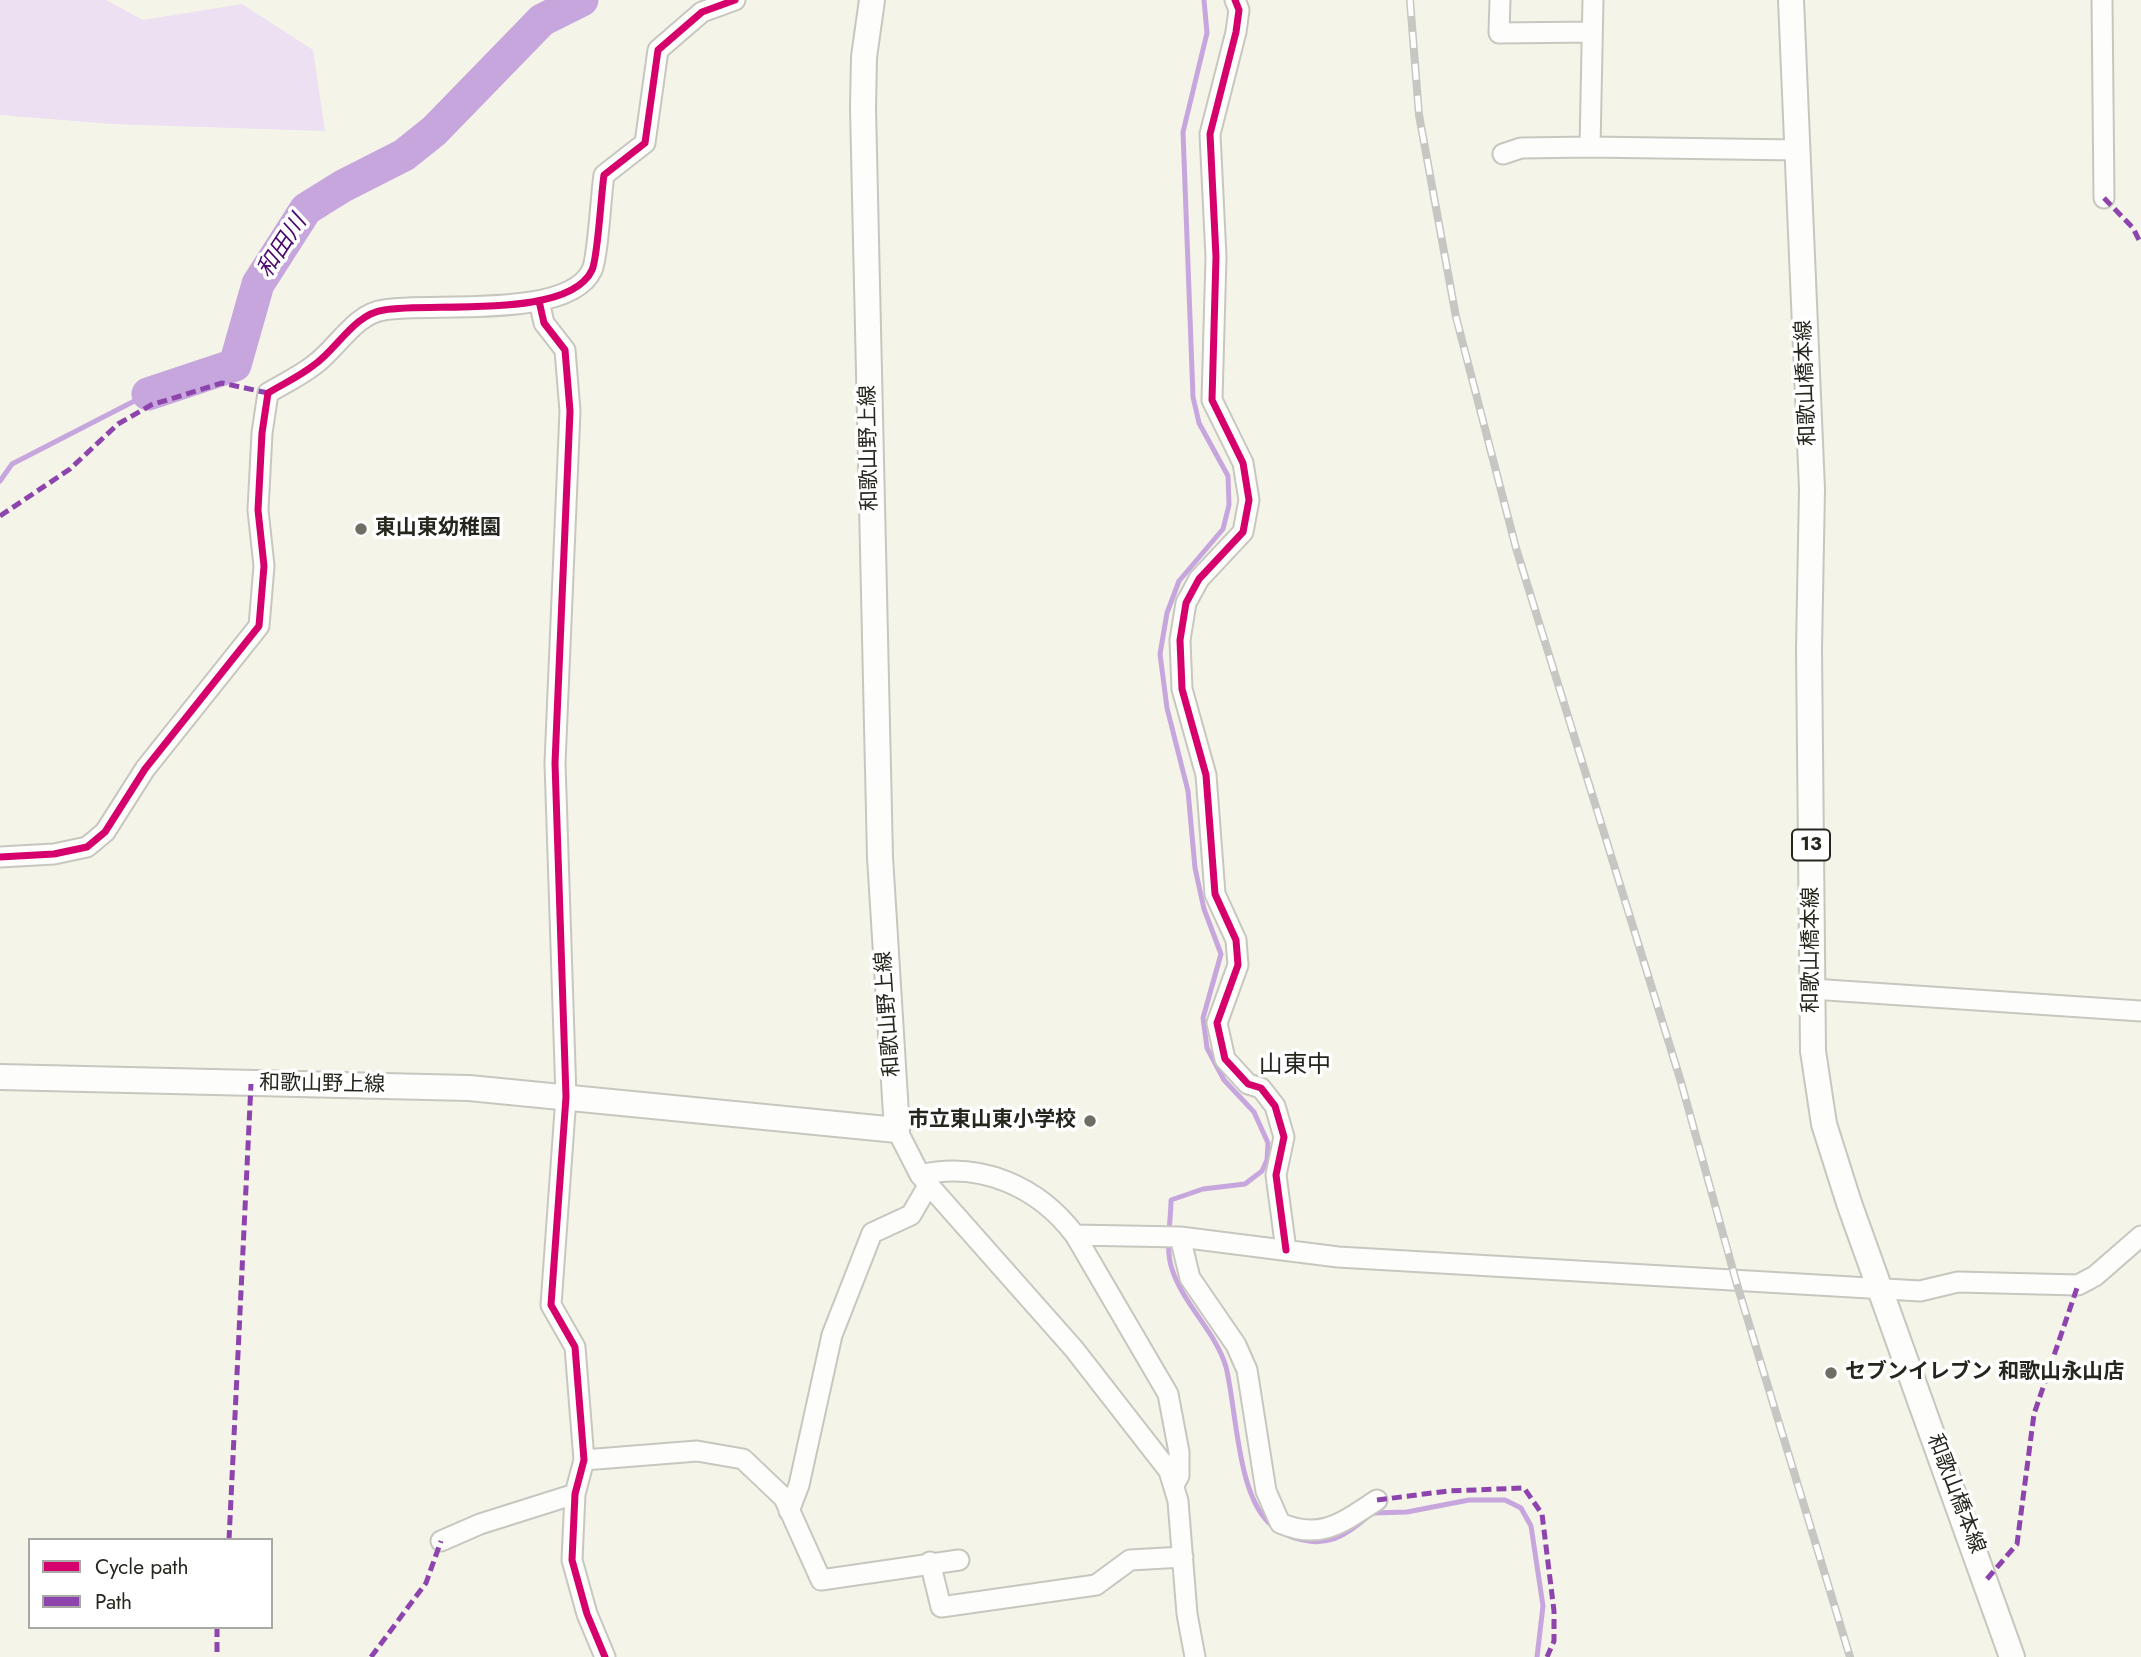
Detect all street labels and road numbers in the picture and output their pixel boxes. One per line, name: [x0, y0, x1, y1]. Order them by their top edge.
street label: 和歌山橋本線: [1792, 320, 1822, 446]
street label: 和歌山野上線: [856, 385, 884, 511]
road number: 13: [1792, 830, 1830, 860]
street label: 和歌山橋本線: [1799, 887, 1825, 1013]
street label: 和歌山野上線: [872, 950, 906, 1078]
street label: 和歌山野上線: [259, 1071, 385, 1099]
street label: 和歌山橋本線: [1921, 1431, 1989, 1557]

